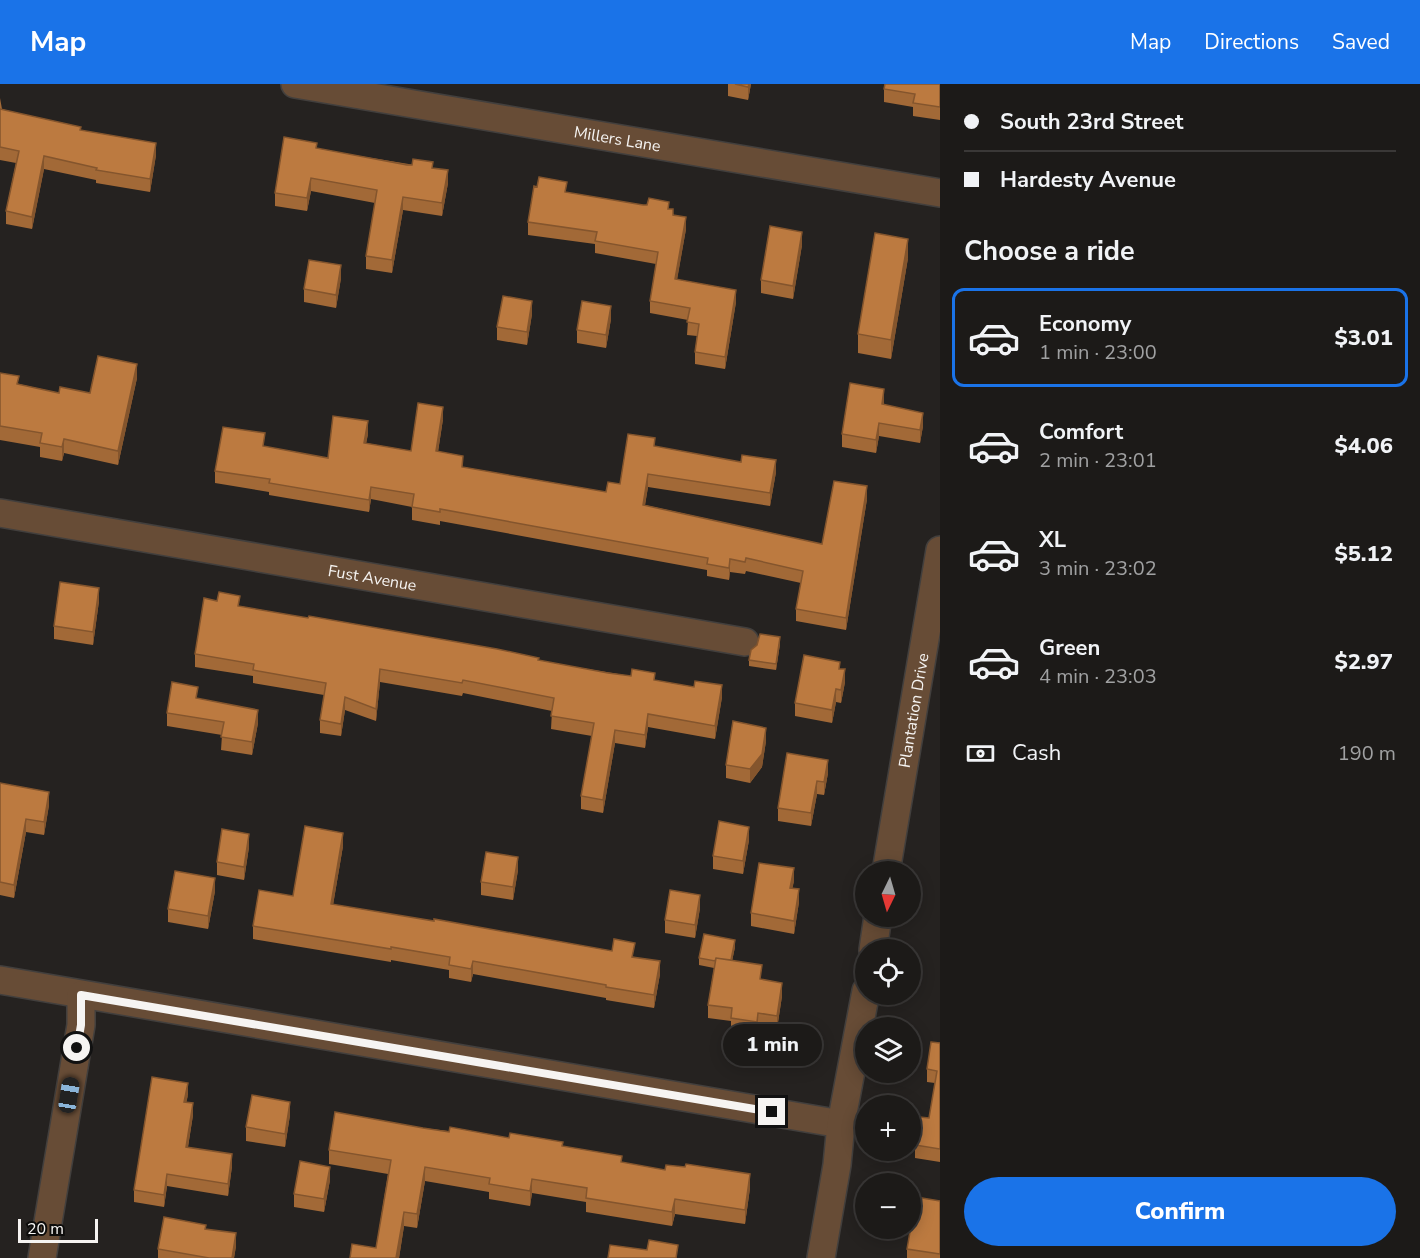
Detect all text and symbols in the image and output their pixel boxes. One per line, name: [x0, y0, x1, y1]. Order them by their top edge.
text: Map: [30, 23, 86, 61]
text: Map: [1130, 28, 1171, 56]
text: Directions: [1204, 28, 1299, 56]
text: Saved: [1332, 28, 1390, 56]
text: South 23rd Street: [1000, 107, 1183, 137]
street label: Millers Lane: [572, 121, 662, 158]
text: Hardesty Avenue: [1000, 165, 1176, 195]
text: Choose a ride: [964, 233, 1135, 270]
text: Economy: [1039, 309, 1131, 339]
icon: car: [967, 311, 1021, 365]
text: $3.01: [1334, 323, 1393, 353]
text: 1 min · 23:00: [1039, 339, 1157, 366]
text: Comfort: [1039, 417, 1123, 447]
icon: car: [967, 419, 1021, 473]
text: $4.06: [1334, 431, 1393, 461]
text: 2 min · 23:01: [1039, 447, 1157, 474]
text: XL: [1039, 525, 1066, 555]
icon: car: [967, 527, 1021, 581]
text: $5.12: [1334, 539, 1393, 569]
text: 3 min · 23:02: [1039, 555, 1157, 582]
street label: Fust Avenue: [326, 560, 418, 597]
text: Green: [1039, 633, 1100, 663]
icon: car: [967, 635, 1021, 689]
text: $2.97: [1334, 647, 1393, 677]
street label: Plantation Drive: [894, 651, 935, 769]
text: 4 min · 23:03: [1039, 663, 1157, 690]
icon: cash: [964, 737, 997, 770]
text: Cash: [1012, 738, 1061, 768]
text: 190 m: [1338, 740, 1396, 767]
north arrow: [855, 861, 921, 927]
map controls: [855, 861, 921, 1239]
button: locate: [855, 939, 921, 1005]
button: layers: [855, 1017, 921, 1083]
callout: 1 min: [722, 1025, 822, 1067]
text: 1 min: [746, 1031, 799, 1058]
route start: [63, 1034, 90, 1061]
car: [57, 1076, 81, 1114]
button: +: [855, 1095, 921, 1161]
route end: [758, 1098, 785, 1125]
button: −: [855, 1173, 921, 1239]
button: Confirm: [964, 1177, 1396, 1246]
scale bar: [18, 1216, 98, 1244]
text: 20 m: [27, 1218, 64, 1240]

